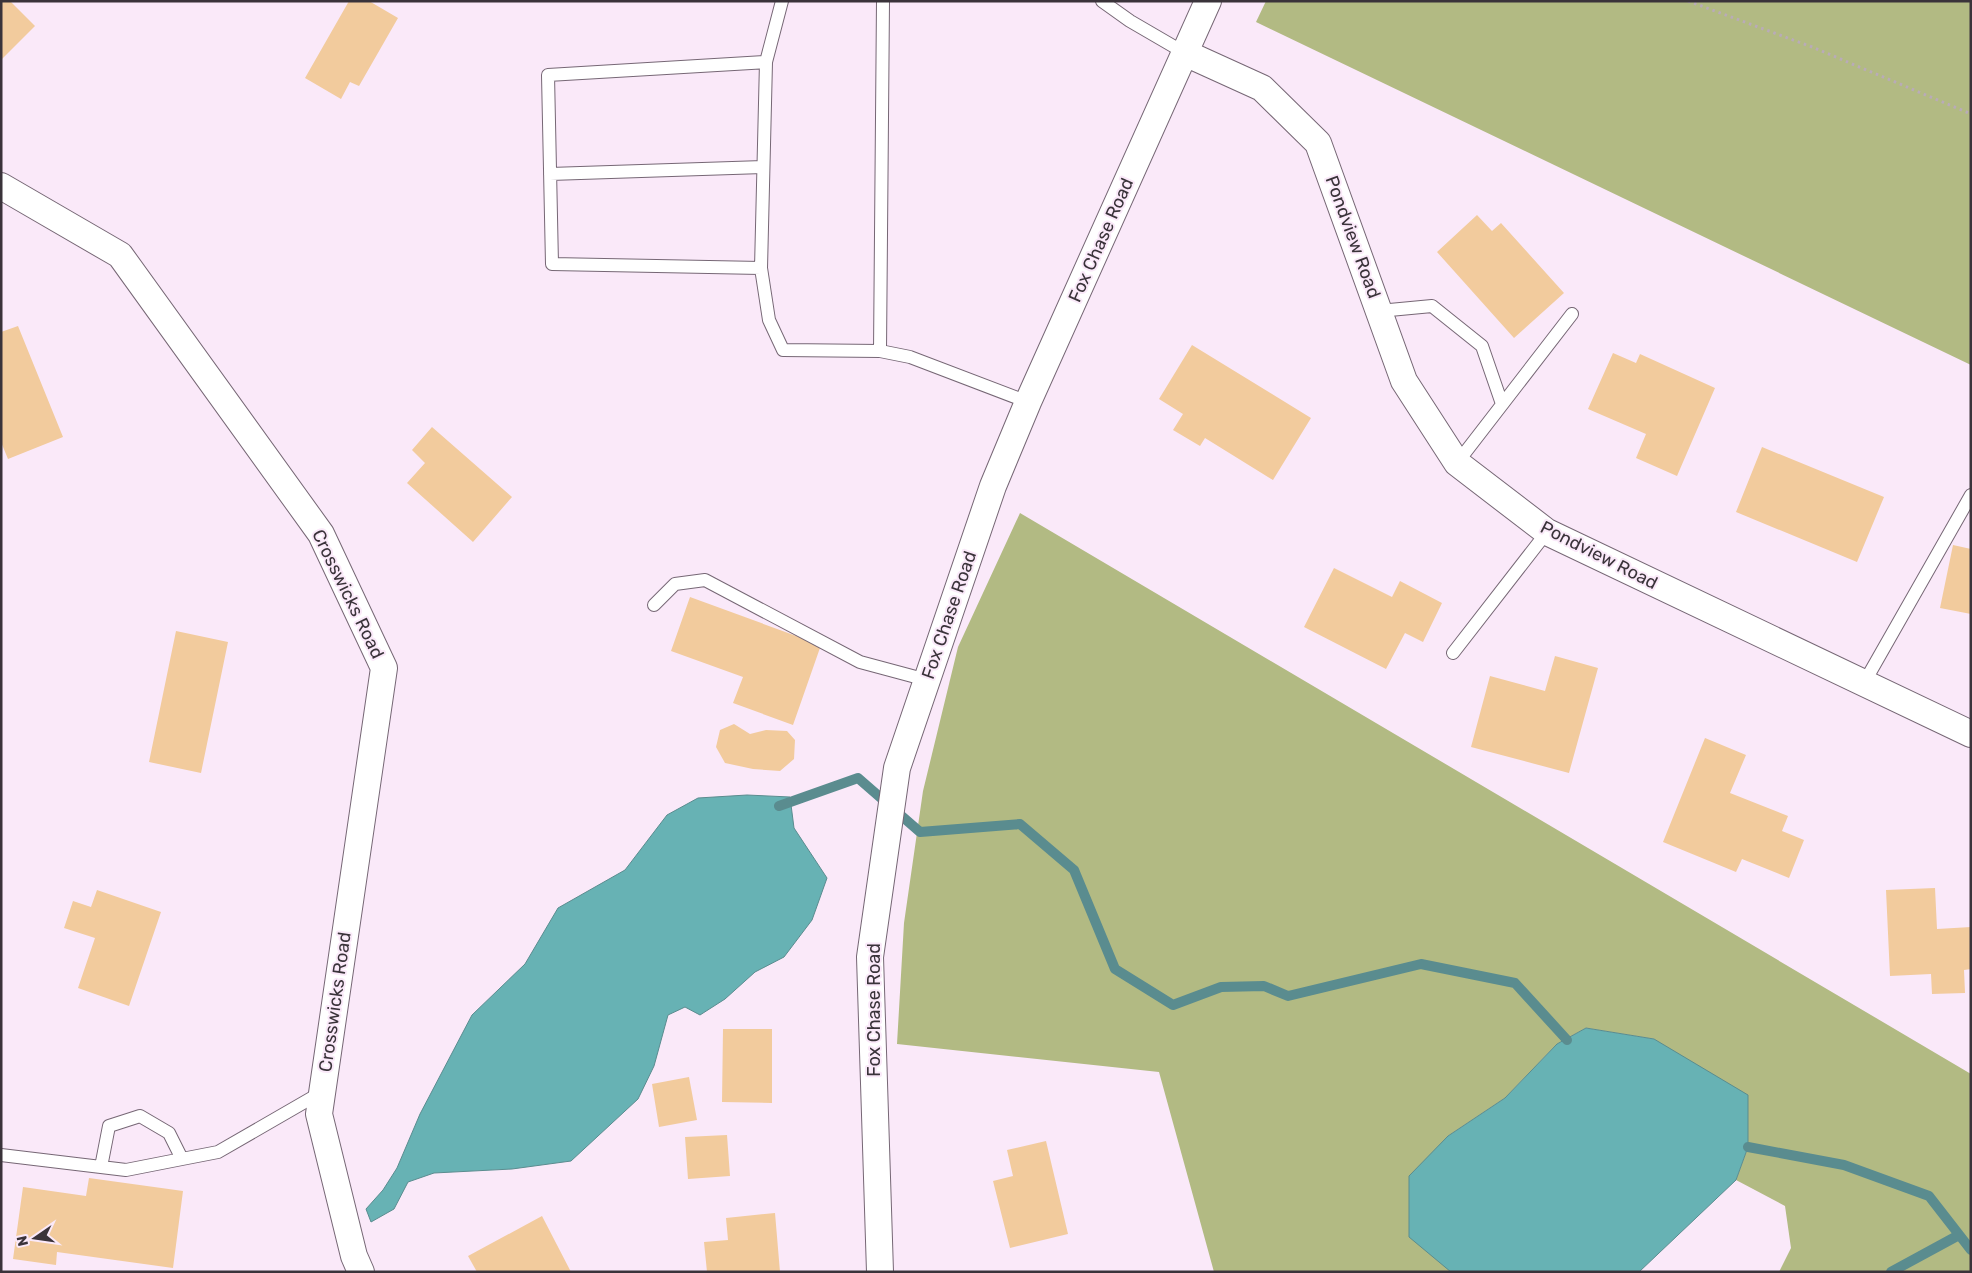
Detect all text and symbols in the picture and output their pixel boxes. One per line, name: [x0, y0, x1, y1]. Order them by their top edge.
street label: Pondview Road: [1321, 173, 1385, 301]
street label: Fox Chase Road: [1064, 174, 1138, 306]
street label: Pondview Road: [1537, 516, 1661, 594]
street label: Crosswicks Road: [307, 526, 389, 662]
street label: Fox Chase Road: [917, 548, 981, 682]
street label: Crosswicks Road: [314, 931, 356, 1073]
street label: Fox Chase Road: [863, 943, 885, 1077]
north arrow: [10, 1213, 60, 1263]
text: N: [13, 1234, 32, 1248]

